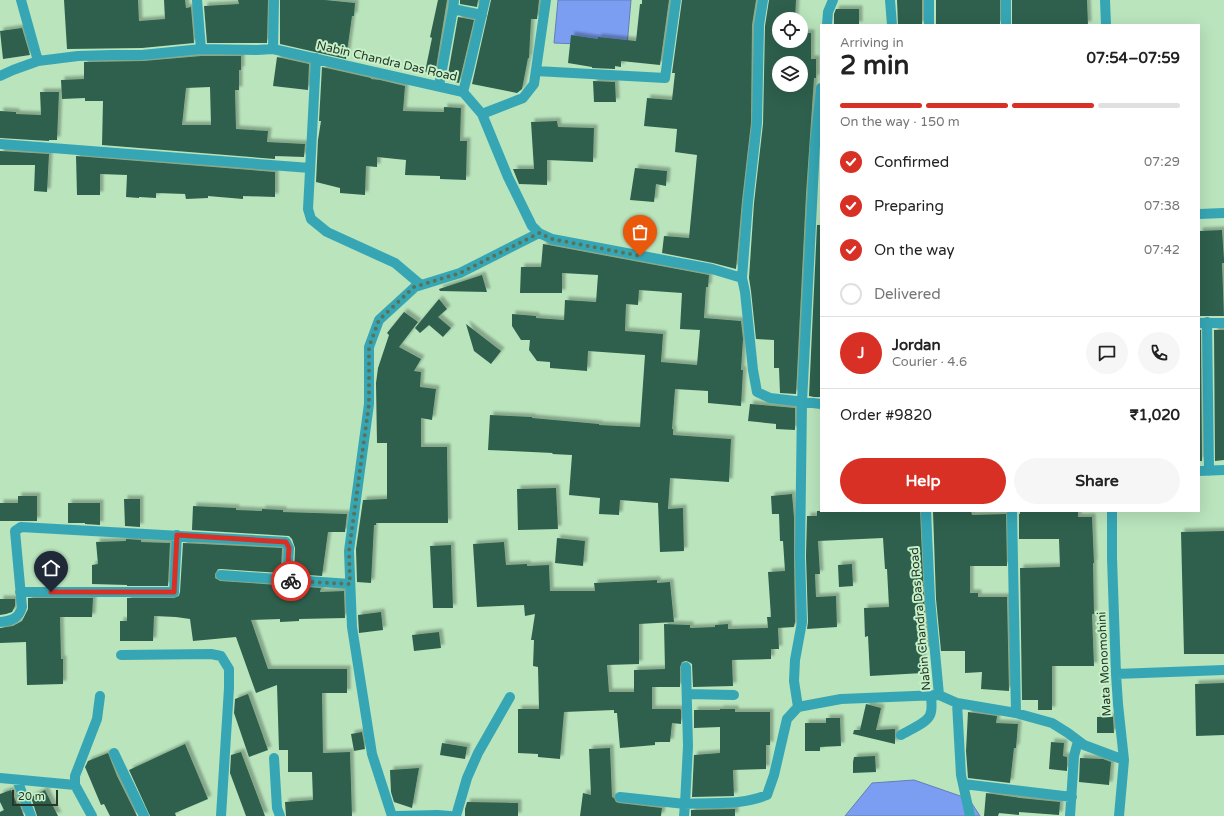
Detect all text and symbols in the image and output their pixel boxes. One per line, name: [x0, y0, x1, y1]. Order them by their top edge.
map controls: [772, 12, 808, 92]
button: locate: [772, 12, 808, 48]
text: Arriving in: [840, 35, 904, 51]
street label: Nabin Chandra Das Road: [315, 38, 459, 84]
text: 07:54–07:59: [1086, 49, 1180, 67]
text: 2 min: [840, 50, 909, 81]
button: layers: [772, 56, 808, 92]
text: On the way · 150 m: [840, 114, 960, 130]
icon: check: [840, 151, 862, 173]
text: Confirmed: [874, 153, 949, 171]
text: 07:29: [1144, 154, 1180, 170]
icon: check: [840, 195, 862, 217]
text: Preparing: [874, 197, 944, 215]
text: 07:38: [1144, 198, 1180, 214]
pin: [623, 215, 657, 256]
icon: bag: [629, 221, 651, 243]
icon: check: [840, 239, 862, 261]
text: On the way: [874, 241, 954, 259]
text: 07:42: [1144, 242, 1180, 258]
text: Delivered: [874, 285, 941, 303]
button: chat: [1086, 332, 1128, 374]
button: phone: [1138, 332, 1180, 374]
text: Jordan: [892, 336, 941, 354]
text: J: [858, 344, 865, 362]
text: Courier · 4.6: [892, 354, 967, 370]
text: Order #9820: [840, 406, 932, 424]
text: ₹1,020: [1130, 406, 1180, 424]
button: Help: [840, 458, 1006, 504]
button: Share: [1014, 458, 1180, 504]
street label: Nabin Chandra Das Road: [907, 547, 933, 691]
pin: [34, 551, 68, 592]
icon: home: [40, 557, 62, 579]
courier: [271, 561, 311, 601]
icon: bike: [280, 570, 302, 592]
street label: Mata Monomohini: [1094, 611, 1114, 717]
scale bar: [12, 788, 58, 807]
text: 20 m: [18, 790, 45, 803]

